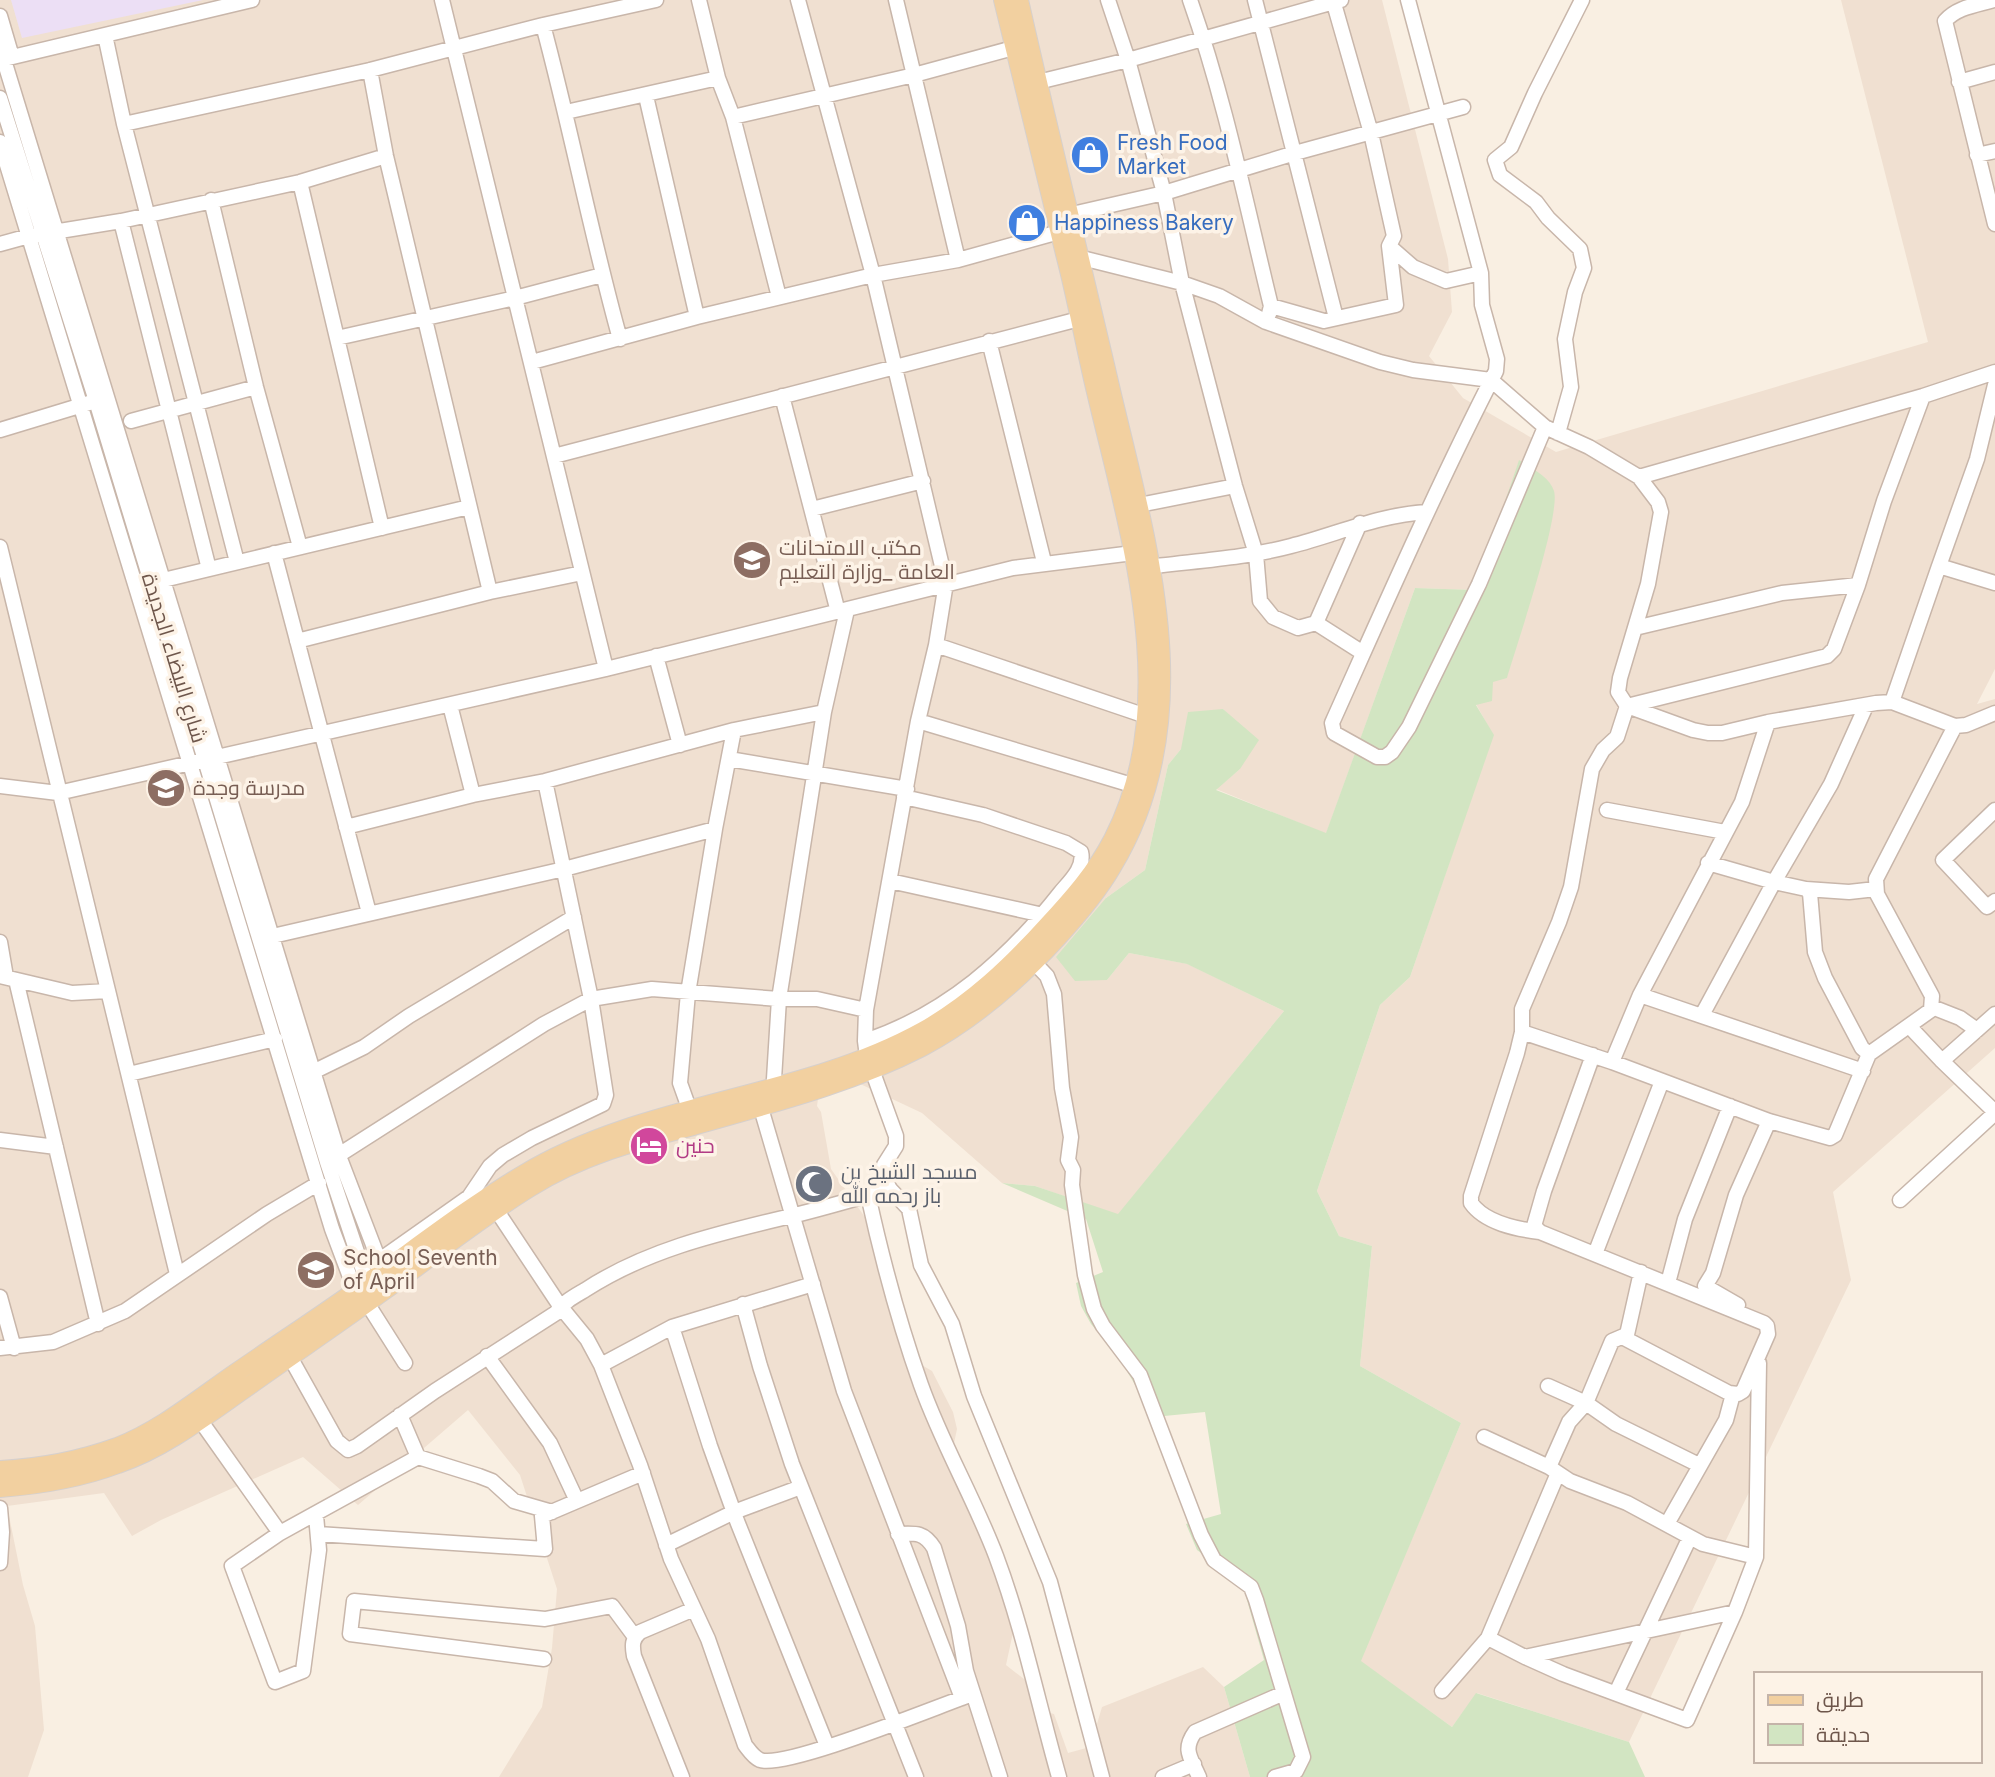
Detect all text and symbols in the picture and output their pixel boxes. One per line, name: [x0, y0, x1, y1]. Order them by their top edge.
place label: Fresh Food Market: [1117, 130, 1228, 179]
shop icon: Fresh Food Market: [1069, 134, 1111, 176]
shop icon: Happiness Bakery: [1006, 202, 1048, 244]
place label: Happiness Bakery: [1054, 210, 1234, 235]
place label: مكتب الامتحانات العامة _وزارة التعليم: [779, 535, 955, 586]
school or university icon: مكتب الامتحانات العامة _وزارة التعليم: [731, 539, 773, 581]
street label: شارع البيضاء الجديدة: [135, 570, 212, 746]
school or university icon: مدرسة وجدة: [145, 767, 187, 809]
place label: مدرسة وجدة: [193, 775, 305, 800]
hotel icon: حنين: [628, 1125, 670, 1167]
place label: حنين: [676, 1133, 715, 1159]
place label: مسجد الشيخ بن باز رحمه الله: [841, 1159, 977, 1208]
mosque icon: مسجد الشيخ بن باز رحمه الله: [793, 1163, 835, 1205]
place label: School Seventh of April: [343, 1245, 498, 1294]
school or university icon: School Seventh of April: [295, 1249, 337, 1291]
legend: [1754, 1672, 1981, 1763]
text: طريق: [1816, 1687, 1864, 1713]
text: حديقة: [1816, 1722, 1870, 1747]

